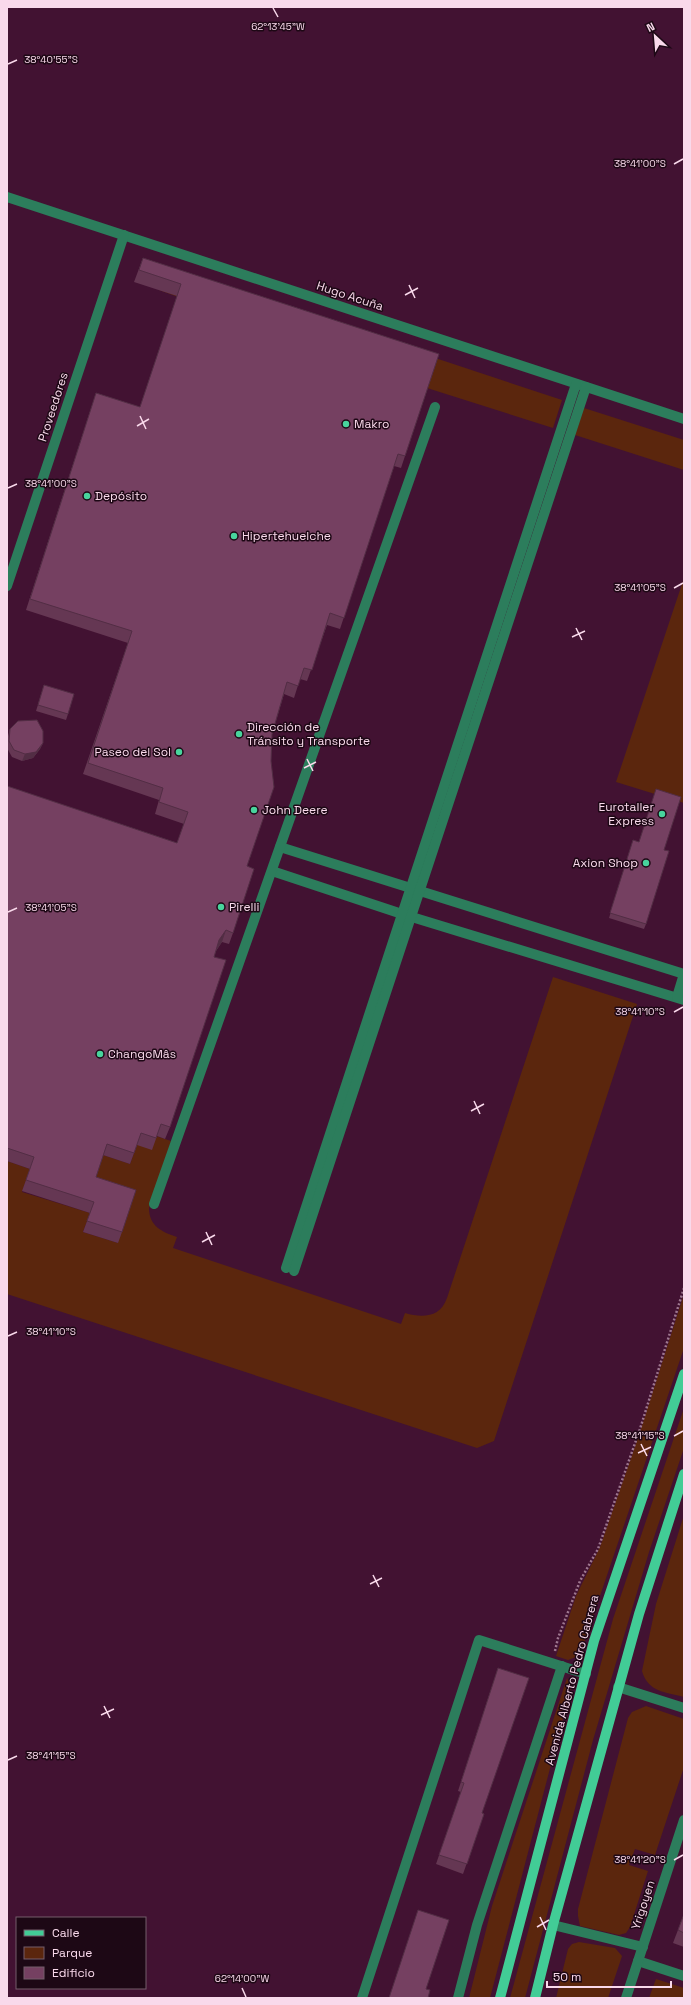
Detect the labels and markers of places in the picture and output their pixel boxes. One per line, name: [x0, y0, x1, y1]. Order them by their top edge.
place label: Makro: [354, 416, 389, 432]
marker: Makro: [341, 419, 351, 429]
place label: Depósito: [95, 488, 147, 504]
marker: Depósito: [82, 491, 92, 501]
place label: Hipertehuelche: [242, 528, 331, 544]
marker: Hipertehuelche: [229, 531, 239, 541]
place label: Dirección de Tránsito y Transporte: [247, 719, 370, 749]
marker: Dirección de Tránsito y Transporte: [234, 729, 244, 739]
place label: Paseo del Sol: [95, 744, 171, 760]
marker: Paseo del Sol: [174, 747, 184, 757]
place label: Eurotaller Express: [599, 799, 654, 829]
place label: John Deere: [262, 802, 328, 818]
marker: John Deere: [249, 805, 259, 815]
marker: Eurotaller Express: [657, 809, 667, 819]
place label: Axion Shop: [573, 855, 638, 871]
marker: Axion Shop: [641, 858, 651, 868]
place label: Pirelli: [229, 899, 259, 915]
marker: Pirelli: [216, 902, 226, 912]
place label: ChangoMâs: [108, 1046, 176, 1062]
marker: ChangoMâs: [95, 1049, 105, 1059]

